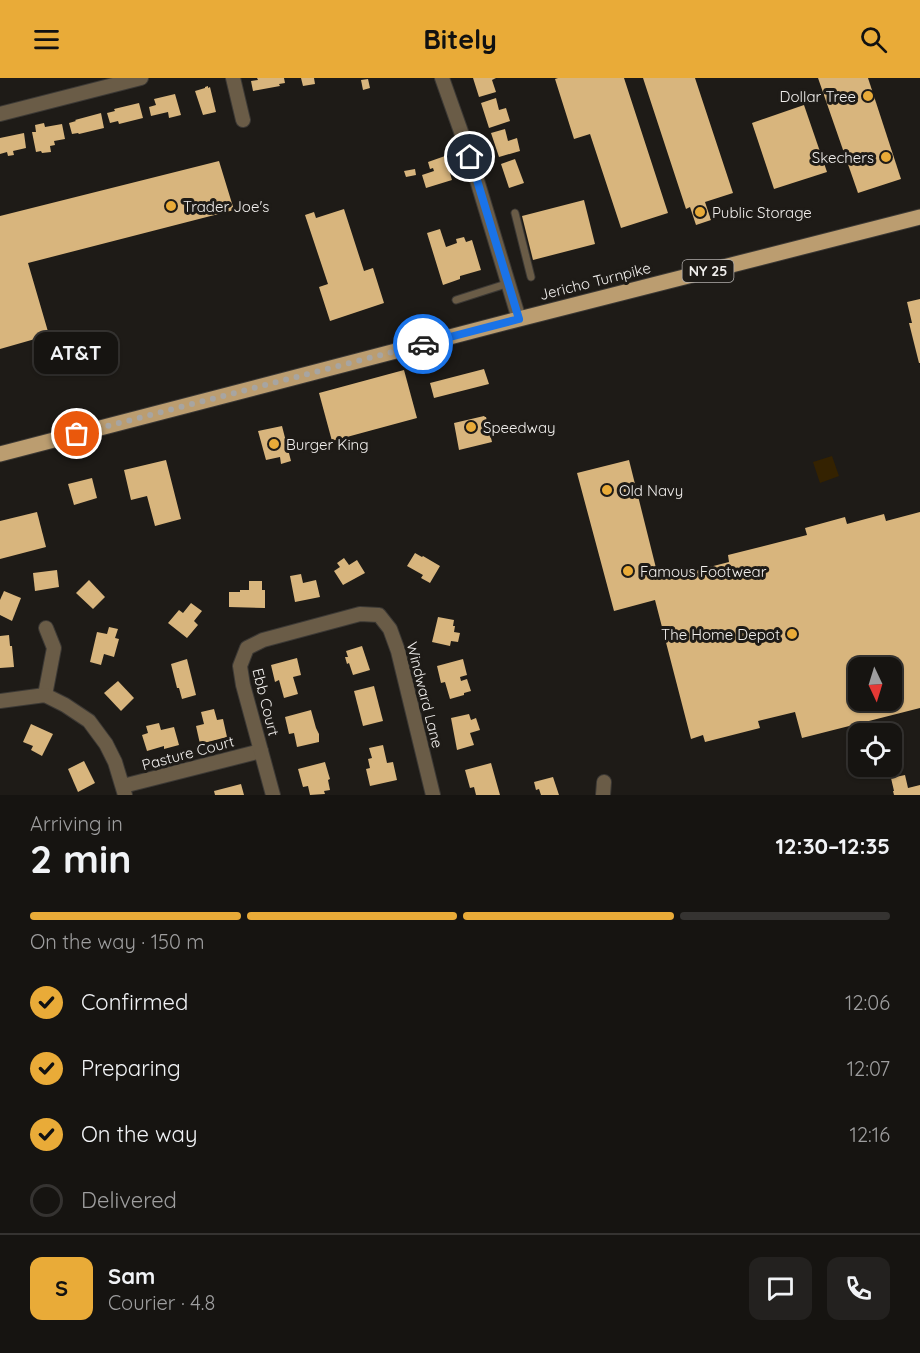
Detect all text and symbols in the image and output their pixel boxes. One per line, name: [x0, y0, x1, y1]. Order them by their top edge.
text: Bitely: [423, 22, 497, 56]
icon: menu: [30, 23, 63, 56]
icon: search: [857, 23, 890, 56]
place label: Dollar Tree: [780, 87, 856, 106]
marker: Dollar Tree: [861, 89, 875, 103]
pin: [444, 131, 495, 182]
icon: home: [453, 140, 486, 173]
place label: Skechers: [812, 148, 874, 167]
marker: Skechers: [879, 150, 893, 164]
place label: Trader Joe's: [183, 197, 269, 216]
marker: Trader Joe's: [164, 199, 178, 213]
place label: Public Storage: [712, 203, 812, 222]
marker: Public Storage: [693, 205, 707, 219]
street label: Jericho Turnpike: [537, 258, 653, 304]
road number: NY 25: [682, 260, 734, 282]
courier: [393, 314, 453, 374]
icon: car: [407, 328, 440, 361]
callout: AT&T: [35, 332, 119, 374]
text: AT&T: [51, 340, 102, 365]
pin: [51, 408, 102, 459]
icon: bag: [60, 417, 93, 450]
place label: Speedway: [483, 418, 556, 437]
marker: Speedway: [464, 420, 478, 434]
place label: Burger King: [286, 435, 369, 454]
marker: Burger King: [267, 437, 281, 451]
place label: Old Navy: [619, 481, 683, 500]
marker: Old Navy: [600, 483, 614, 497]
place label: Famous Footwear: [640, 562, 767, 581]
marker: Famous Footwear: [621, 564, 635, 578]
place label: The Home Depot: [661, 625, 780, 644]
marker: The Home Depot: [785, 627, 799, 641]
street label: Windward Lane: [403, 640, 447, 750]
north arrow: [848, 657, 902, 711]
map controls: [848, 657, 902, 777]
street label: Ebb Court: [248, 666, 284, 738]
button: locate: [848, 723, 902, 777]
street label: Pasture Court: [140, 732, 236, 774]
text: Arriving in: [30, 811, 123, 836]
text: 12:30–12:35: [776, 832, 890, 860]
text: 2 min: [30, 834, 132, 883]
text: On the way · 150 m: [30, 929, 205, 954]
icon: check: [30, 986, 63, 1019]
text: Confirmed: [81, 988, 188, 1016]
text: 12:06: [845, 990, 890, 1015]
icon: check: [30, 1052, 63, 1085]
text: Preparing: [81, 1054, 181, 1082]
text: 12:07: [847, 1056, 890, 1081]
icon: check: [30, 1118, 63, 1151]
text: On the way: [81, 1120, 197, 1148]
text: 12:16: [850, 1122, 890, 1147]
text: Delivered: [81, 1186, 177, 1214]
button: chat: [749, 1257, 812, 1320]
button: phone: [827, 1257, 890, 1320]
text: Sam: [108, 1262, 155, 1290]
text: S: [55, 1274, 68, 1302]
text: Courier · 4.8: [108, 1290, 215, 1315]

